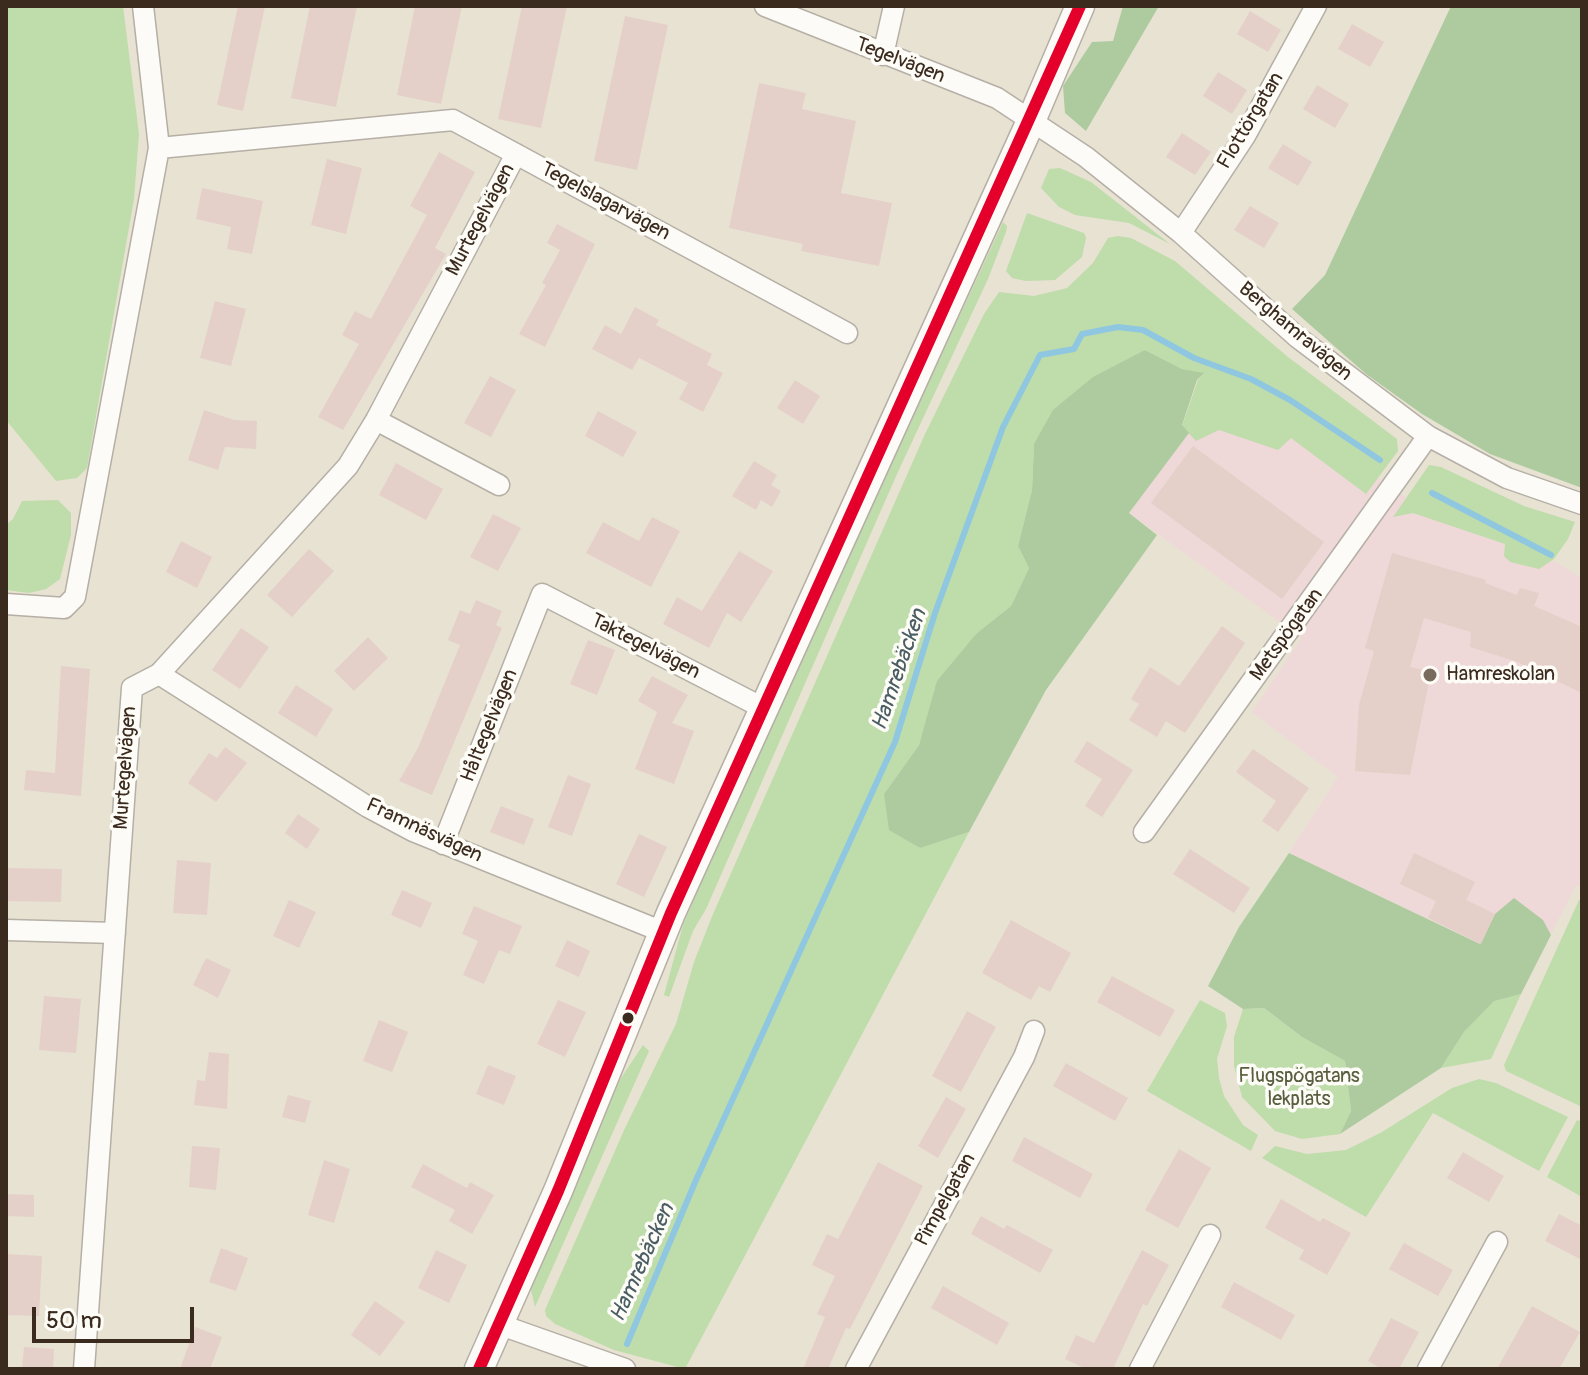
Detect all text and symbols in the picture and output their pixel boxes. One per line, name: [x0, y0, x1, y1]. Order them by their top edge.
street label: Tegelvägen: [852, 33, 948, 89]
street label: Flottörgatan: [1213, 68, 1289, 174]
street label: Tegelslagarvägen: [536, 158, 674, 246]
street label: Murtegelvägen: [441, 160, 521, 280]
street label: Berghamravägen: [1233, 278, 1357, 386]
street label: Metspögatan: [1245, 584, 1329, 686]
water label: Hamrebäcken: [867, 606, 933, 734]
street label: Taktegelvägen: [586, 609, 704, 685]
place label: Hamreskolan: [1446, 663, 1555, 687]
street label: Håltegelvägen: [456, 666, 524, 786]
marker: Hamreskolan: [1421, 666, 1439, 684]
street label: Murtegelvägen: [110, 706, 142, 830]
street label: Framnäsvägen: [362, 794, 486, 868]
unlabelled marker: [620, 1010, 636, 1026]
park label: Flugspögatans lekplats: [1238, 1065, 1360, 1112]
street label: Pimpelgatan: [911, 1149, 981, 1251]
water label: Hamrebäcken: [605, 1200, 681, 1326]
scale bar: [36, 1291, 198, 1341]
text: 50 m: [46, 1306, 102, 1335]

